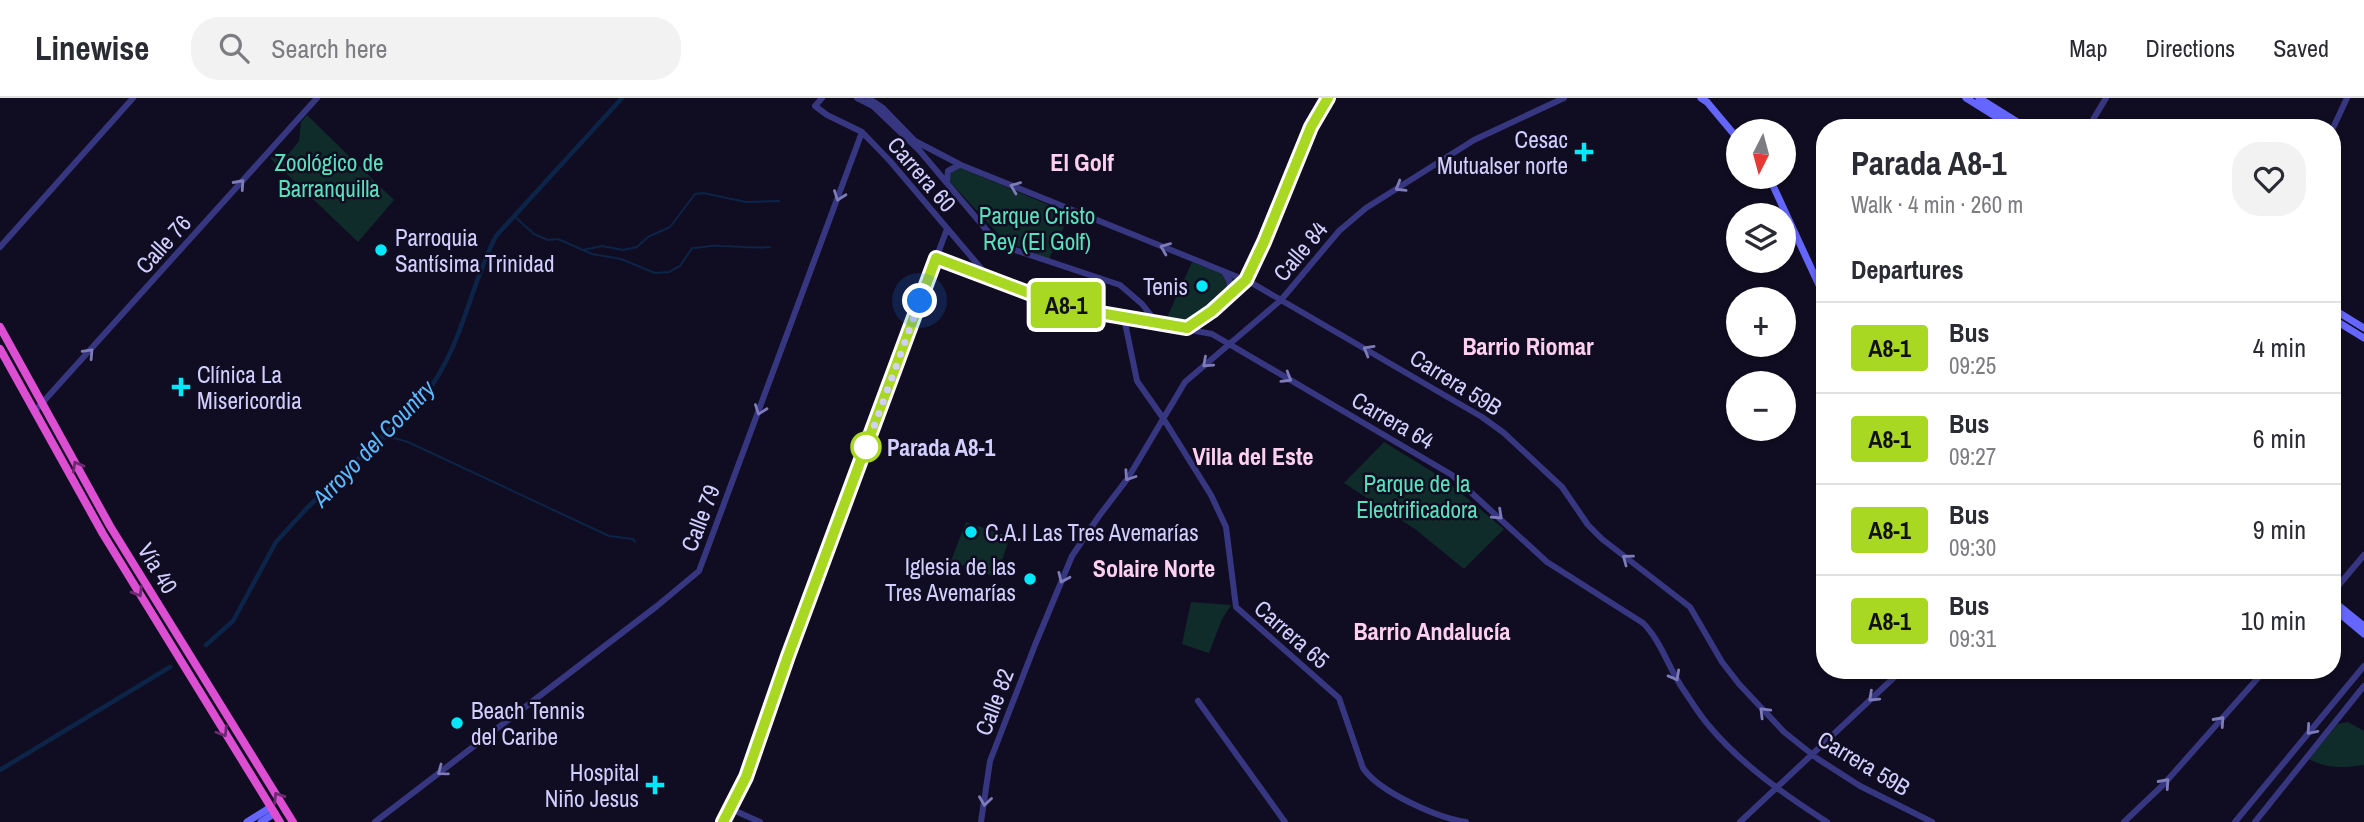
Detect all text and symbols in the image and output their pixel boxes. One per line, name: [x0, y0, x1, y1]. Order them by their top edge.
search box: [191, 17, 681, 80]
text: Linewise: [35, 26, 149, 70]
icon: search: [215, 29, 253, 67]
text: Search here: [271, 31, 387, 66]
text: Map: [2069, 32, 2107, 64]
text: Directions: [2145, 32, 2235, 64]
text: Saved: [2273, 32, 2329, 64]
north arrow: [1726, 119, 1796, 189]
map controls: [1726, 119, 1796, 441]
place label: Cesac Mutualser norte: [1437, 124, 1568, 181]
street label: Carrera 60: [881, 130, 963, 218]
text: Parada A8-1: [1851, 141, 2006, 185]
marker: Cesac Mutualser norte: [1574, 142, 1594, 162]
button: heart: [2232, 142, 2306, 216]
district label: El Golf: [1050, 146, 1114, 178]
park label: Zoológico de Barranquilla: [274, 147, 384, 204]
one-way arrow: [1395, 178, 1408, 191]
one-way arrow: [232, 179, 245, 192]
one-way arrow: [1010, 181, 1022, 195]
text: Walk · 4 min · 260 m: [1851, 189, 2023, 220]
one-way arrow: [833, 190, 847, 202]
park label: Parque Cristo Rey (El Golf): [979, 200, 1095, 257]
button: layers: [1726, 203, 1796, 273]
street label: Calle 76: [128, 208, 198, 280]
street label: Calle 84: [1266, 214, 1334, 287]
place label: Parroquia Santísima Trinidad: [395, 222, 554, 279]
marker: Parroquia Santísima Trinidad: [373, 242, 389, 258]
one-way arrow: [1160, 242, 1172, 256]
text: Departures: [1851, 252, 1964, 287]
place label: Tenis: [1143, 271, 1188, 302]
marker: Tenis: [1194, 278, 1210, 294]
line badge: A8-1: [1017, 282, 1115, 328]
your location: [902, 283, 937, 318]
button: +: [1726, 287, 1796, 357]
text: A8-1: [1045, 289, 1087, 321]
text: Bus: [1949, 315, 1989, 350]
district label: Barrio Riomar: [1462, 330, 1594, 362]
text: 4 min: [2253, 330, 2306, 365]
text: A8-1: [1868, 332, 1911, 364]
street label: Carrera 59B: [1404, 342, 1508, 422]
one-way arrow: [1362, 345, 1375, 358]
one-way arrow: [81, 348, 93, 361]
text: 09:25: [1949, 350, 1996, 381]
one-way arrow: [1202, 354, 1215, 367]
place label: Clínica La Misericordia: [197, 359, 302, 416]
one-way arrow: [1280, 370, 1293, 383]
button: −: [1726, 371, 1796, 441]
water label: Arroyo del Country: [304, 372, 442, 514]
marker: Clínica La Misericordia: [171, 377, 191, 397]
street label: Carrera 64: [1346, 384, 1440, 456]
one-way arrow: [754, 403, 768, 415]
text: Bus: [1949, 406, 1989, 441]
text: 6 min: [2253, 421, 2306, 456]
text: A8-1: [1868, 423, 1911, 455]
marker: Parada A8-1: [851, 432, 881, 462]
place label: Parada A8-1: [887, 432, 996, 463]
district label: Villa del Este: [1192, 440, 1314, 472]
text: 09:27: [1949, 441, 1996, 472]
one-way arrow: [72, 461, 85, 474]
one-way arrow: [1125, 468, 1137, 481]
park label: Parque de la Electrificadora: [1356, 468, 1478, 525]
street label: Calle 79: [673, 480, 727, 556]
text: Bus: [1949, 497, 1989, 532]
one-way arrow: [1490, 507, 1503, 520]
text: 9 min: [2253, 512, 2306, 547]
text: A8-1: [1868, 514, 1911, 546]
place label: C.A.I Las Tres Avemarías: [985, 517, 1199, 548]
marker: C.A.I Las Tres Avemarías: [963, 524, 979, 540]
text: 09:30: [1949, 532, 1996, 563]
street label: Vía 40: [131, 537, 185, 599]
place label: Iglesia de las Tres Avemarías: [885, 551, 1016, 608]
district label: Solaire Norte: [1093, 552, 1215, 584]
one-way arrow: [1622, 554, 1635, 567]
one-way arrow: [1057, 570, 1071, 583]
marker: Iglesia de las Tres Avemarías: [1022, 571, 1038, 587]
one-way arrow: [130, 585, 143, 598]
text: Bus: [1949, 588, 1989, 623]
street label: Carrera 65: [1248, 593, 1336, 675]
text: 10 min: [2241, 603, 2306, 638]
text: A8-1: [1868, 605, 1911, 637]
district label: Barrio Andalucía: [1354, 615, 1510, 647]
text: 09:31: [1949, 623, 1996, 654]
street label: Calle 82: [967, 664, 1021, 740]
one-way arrow: [1667, 668, 1680, 681]
one-way arrow: [1868, 689, 1881, 702]
place label: Beach Tennis del Caribe: [471, 695, 585, 752]
one-way arrow: [1759, 707, 1772, 720]
marker: Beach Tennis del Caribe: [449, 715, 465, 731]
one-way arrow: [2212, 717, 2224, 730]
one-way arrow: [2307, 722, 2319, 735]
street label: Carrera 59B: [1812, 723, 1916, 803]
one-way arrow: [215, 724, 228, 737]
place label: Hospital Niño Jesus: [545, 757, 639, 814]
one-way arrow: [437, 762, 450, 775]
marker: Hospital Niño Jesus: [645, 775, 665, 795]
one-way arrow: [2156, 778, 2169, 791]
one-way arrow: [273, 792, 286, 805]
one-way arrow: [978, 795, 993, 807]

